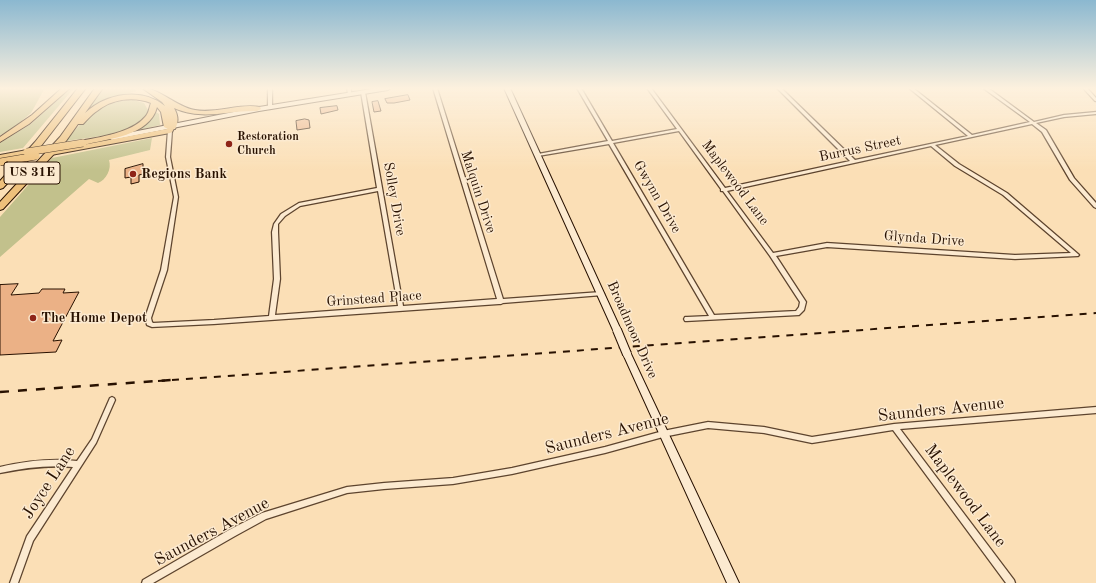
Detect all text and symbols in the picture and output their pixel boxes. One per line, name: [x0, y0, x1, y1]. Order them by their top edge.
place label: Restoration Church: [237, 130, 299, 158]
street label: Burrus Street: [818, 132, 902, 166]
street label: Maplewood Lane: [698, 137, 772, 229]
marker: Restoration Church: [224, 139, 234, 149]
street label: Malquin Drive: [457, 149, 499, 235]
street label: Gwynn Drive: [629, 158, 685, 236]
street label: Solley Drive: [379, 161, 409, 237]
road number: US 31E: [4, 162, 60, 184]
place label: Regions Bank: [141, 166, 227, 182]
marker: Regions Bank: [128, 169, 138, 179]
street label: Glynda Drive: [883, 228, 965, 250]
street label: Broadmoor Drive: [603, 279, 661, 381]
street label: Grinstead Place: [326, 287, 422, 311]
place label: The Home Depot: [41, 310, 147, 326]
marker: The Home Depot: [28, 313, 38, 323]
street label: Saunders Avenue: [877, 393, 1005, 427]
street label: Saunders Avenue: [543, 409, 671, 459]
street label: Maplewood Lane: [920, 441, 1010, 551]
street label: Joyce Lane: [18, 443, 80, 523]
street label: Saunders Avenue: [151, 493, 273, 571]

